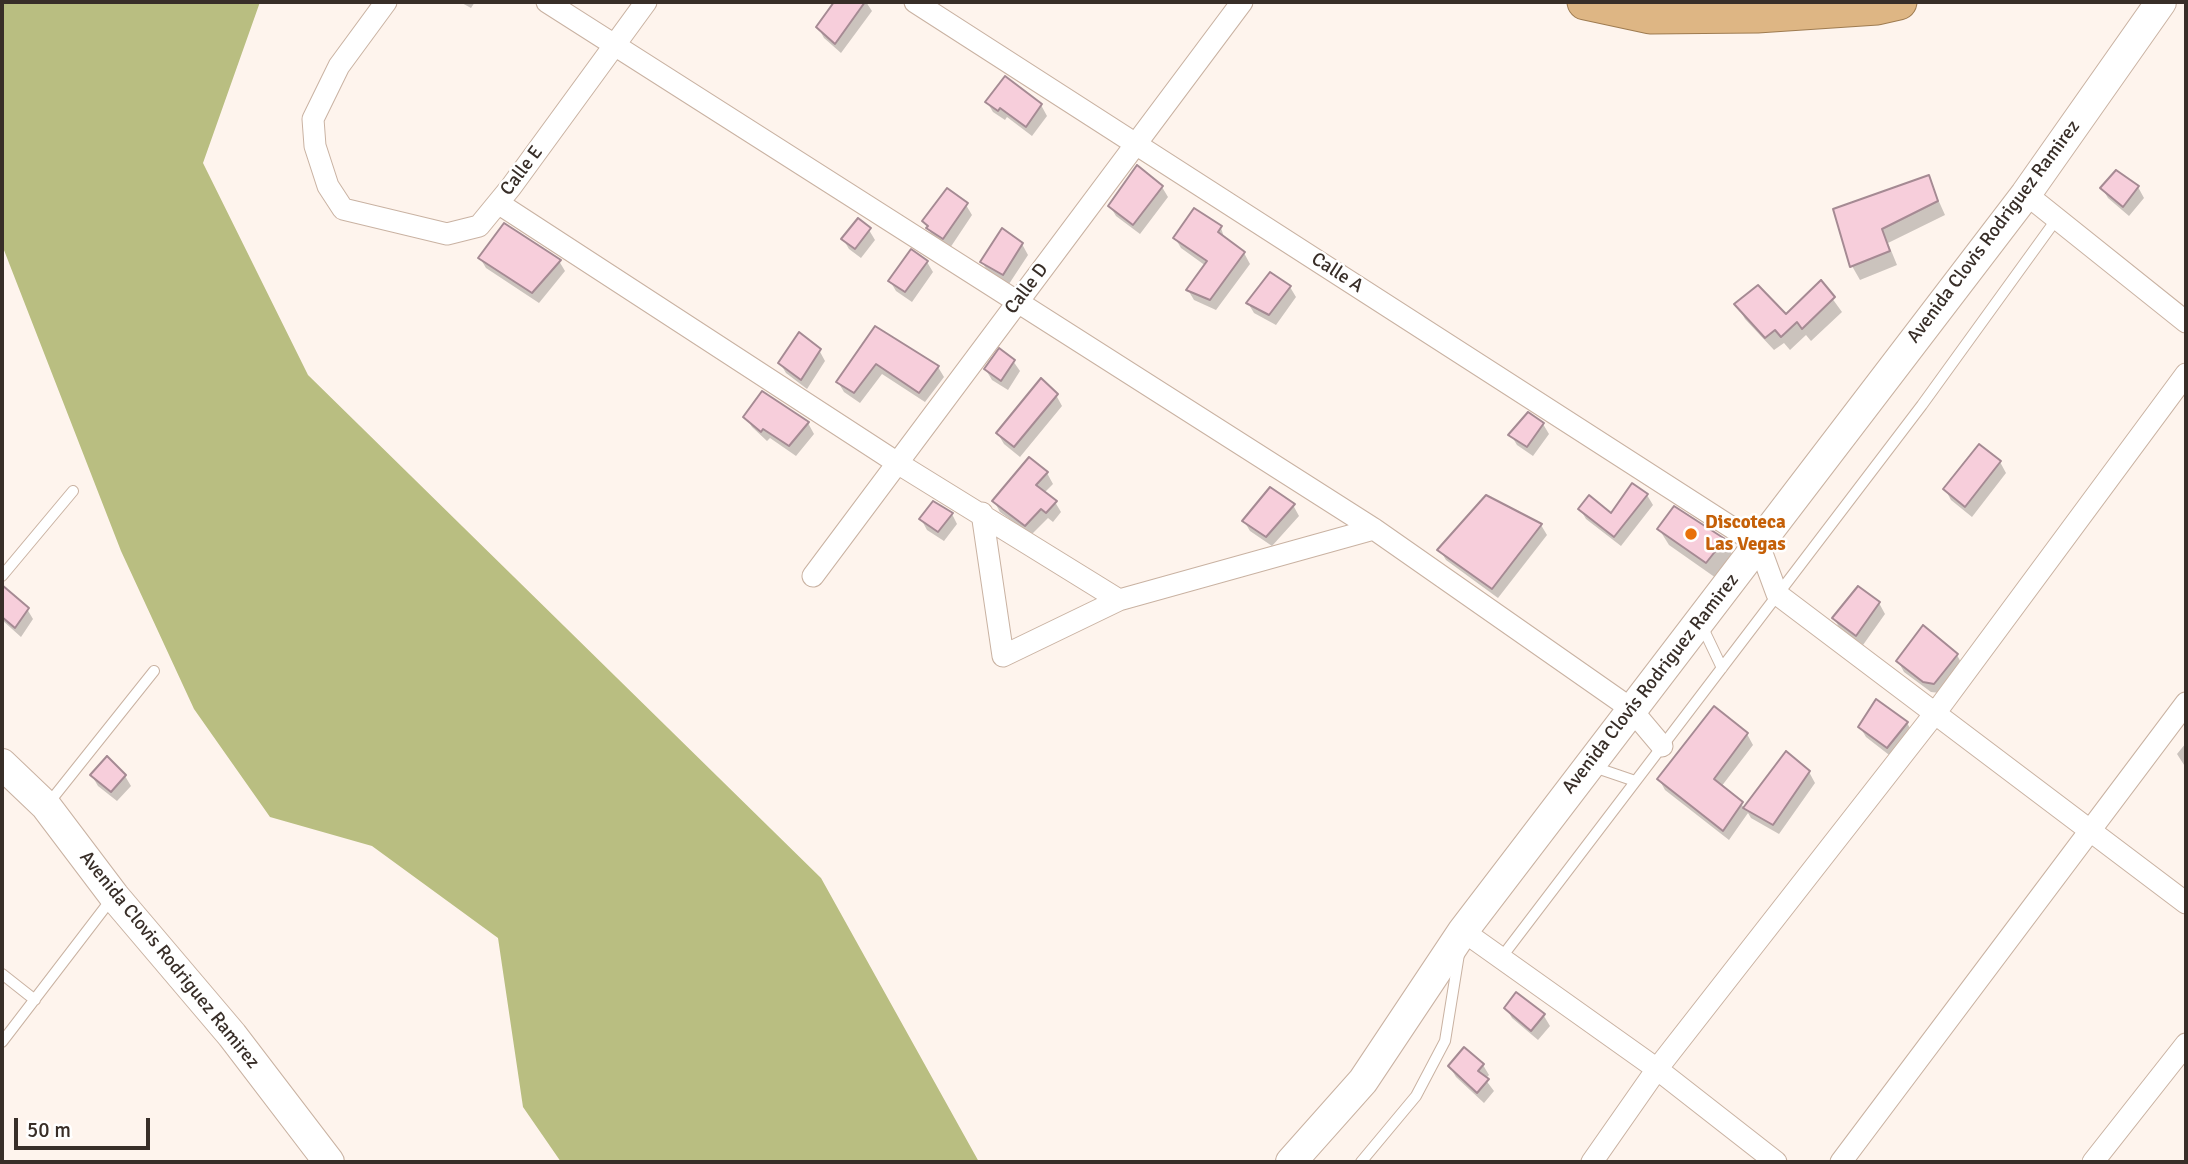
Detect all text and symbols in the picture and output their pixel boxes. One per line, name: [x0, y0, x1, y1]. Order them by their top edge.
street label: Avenida Clovis Rodriguez Ramirez: [1903, 116, 2085, 348]
street label: Calle E: [496, 142, 548, 200]
street label: Calle A: [1307, 248, 1367, 298]
street label: Calle D: [1001, 259, 1053, 319]
place label: Discoteca Las Vegas: [1705, 512, 1786, 556]
marker: Discoteca Las Vegas: [1683, 526, 1699, 542]
street label: Avenida Clovis Rodriguez Ramirez: [1558, 569, 1744, 799]
street label: Avenida Clovis Rodriguez Ramirez: [74, 847, 264, 1073]
scale bar: [18, 1104, 154, 1148]
text: 50 m: [27, 1117, 71, 1143]

